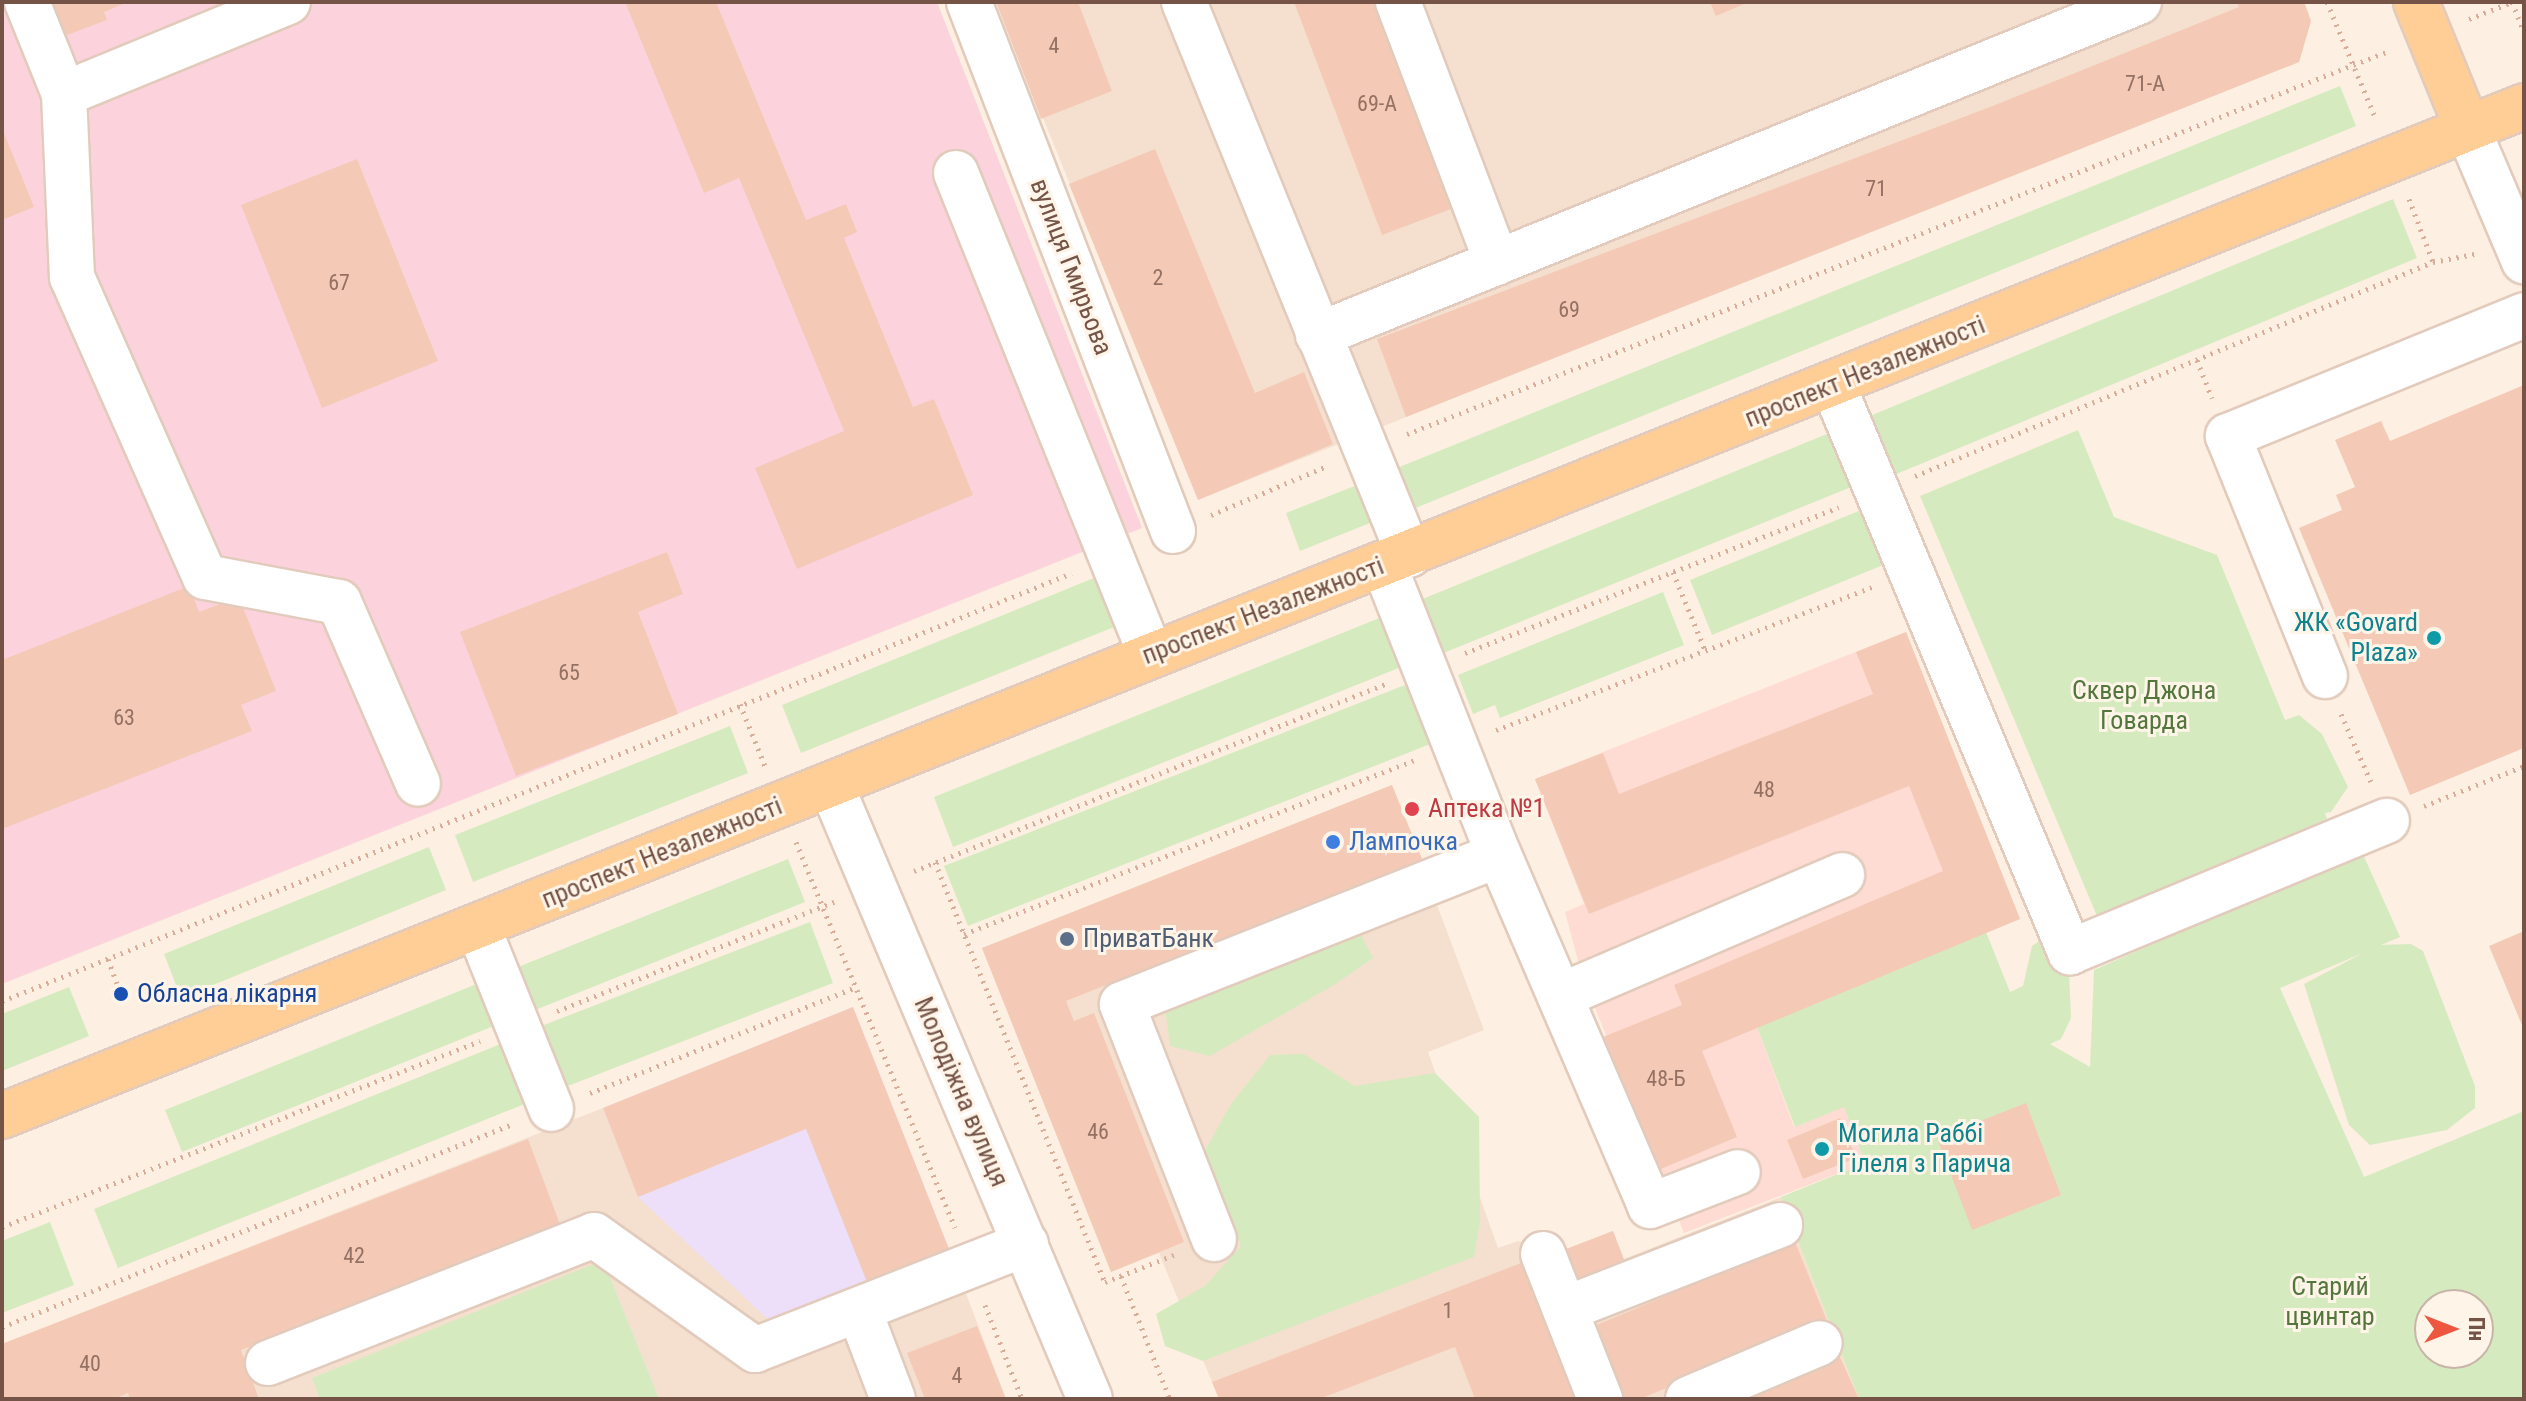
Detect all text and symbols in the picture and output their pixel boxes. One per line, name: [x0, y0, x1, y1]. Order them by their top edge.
house number: 4: [1049, 33, 1059, 59]
house number: 71-А: [2125, 71, 2165, 97]
house number: 69-А: [1357, 91, 1397, 117]
street label: вулиця Гмирьова: [1023, 175, 1119, 359]
house number: 71: [1865, 176, 1887, 202]
house number: 2: [1153, 265, 1163, 291]
house number: 67: [328, 270, 350, 296]
house number: 69: [1558, 297, 1580, 323]
street label: проспект Незалежності: [1740, 310, 1990, 434]
street label: проспект Незалежності: [1138, 550, 1388, 672]
place label: ЖК «Govard Plaza»: [2294, 607, 2418, 668]
marker: ЖК «Govard Plaza»: [2425, 629, 2443, 647]
house number: 65: [558, 660, 580, 686]
park label: Сквер Джона Говарда: [2072, 675, 2216, 736]
house number: 63: [113, 705, 135, 731]
house number: 48: [1753, 777, 1775, 803]
street label: проспект Незалежності: [537, 791, 787, 915]
place label: Аптека №1: [1428, 793, 1545, 825]
marker: Аптека №1: [1403, 800, 1421, 818]
place label: Лампочка: [1349, 826, 1458, 858]
marker: Лампочка: [1324, 833, 1342, 851]
place label: ПриватБанк: [1083, 923, 1214, 955]
marker: ПриватБанк: [1058, 930, 1076, 948]
place label: Обласна лікарня: [137, 978, 317, 1010]
marker: Обласна лікарня: [112, 985, 130, 1003]
street label: Молодіжна вулиця: [907, 993, 1015, 1191]
house number: 48-Б: [1646, 1066, 1686, 1092]
place label: Могила Раббі Гілеля з Парича: [1838, 1118, 2011, 1180]
house number: 46: [1087, 1119, 1109, 1145]
marker: Могила Раббі Гілеля з Парича: [1813, 1140, 1831, 1158]
house number: 42: [343, 1243, 365, 1269]
park label: Старий цвинтар: [2285, 1271, 2375, 1332]
north arrow: [2414, 1289, 2494, 1369]
house number: 1: [1443, 1298, 1453, 1324]
text: Пн: [2464, 1317, 2489, 1341]
house number: 40: [79, 1351, 101, 1377]
house number: 4: [952, 1363, 962, 1389]

